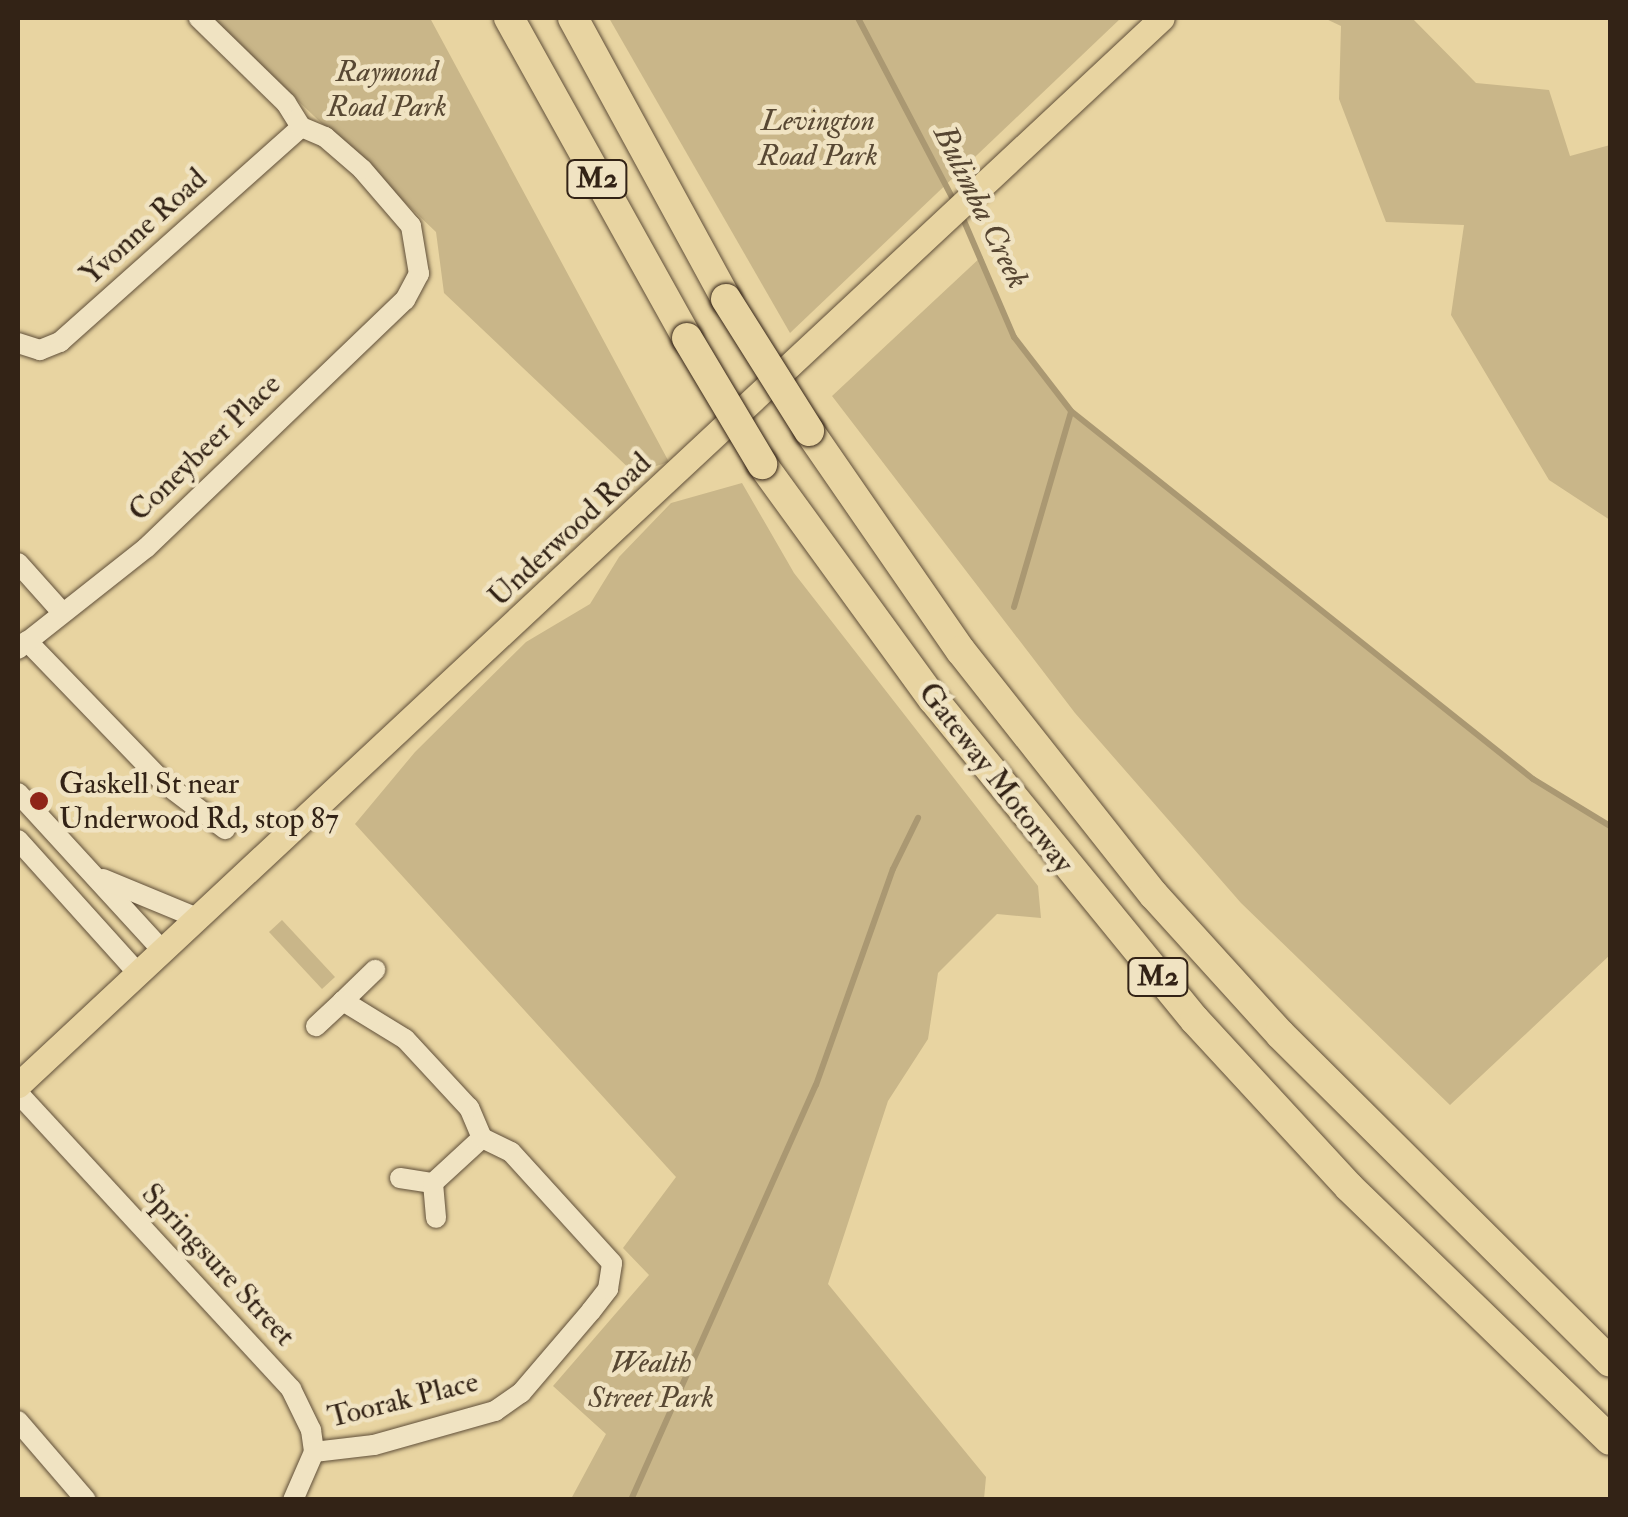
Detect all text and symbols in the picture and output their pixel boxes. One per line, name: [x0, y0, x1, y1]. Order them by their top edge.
park label: Raymond Road Park: [327, 54, 447, 124]
park label: Levington Road Park: [758, 103, 878, 174]
water label: Bulimba Creek: [925, 119, 1037, 295]
road number: M2: [564, 156, 630, 202]
street label: Yvonne Road: [73, 161, 215, 293]
street label: Coneybeer Place: [122, 367, 288, 529]
street label: Underwood Road: [481, 445, 659, 615]
street label: Gateway Motorway: [911, 676, 1081, 880]
place label: Gaskell St near Underwood Rd, stop 87: [59, 766, 339, 836]
marker: Gaskell St near Underwood Rd, stop 87: [28, 790, 50, 812]
road number: M2: [1126, 954, 1190, 1000]
street label: Springsure Street: [134, 1176, 302, 1354]
park label: Wealth Street Park: [588, 1345, 714, 1416]
street label: Toorak Place: [324, 1364, 482, 1436]

